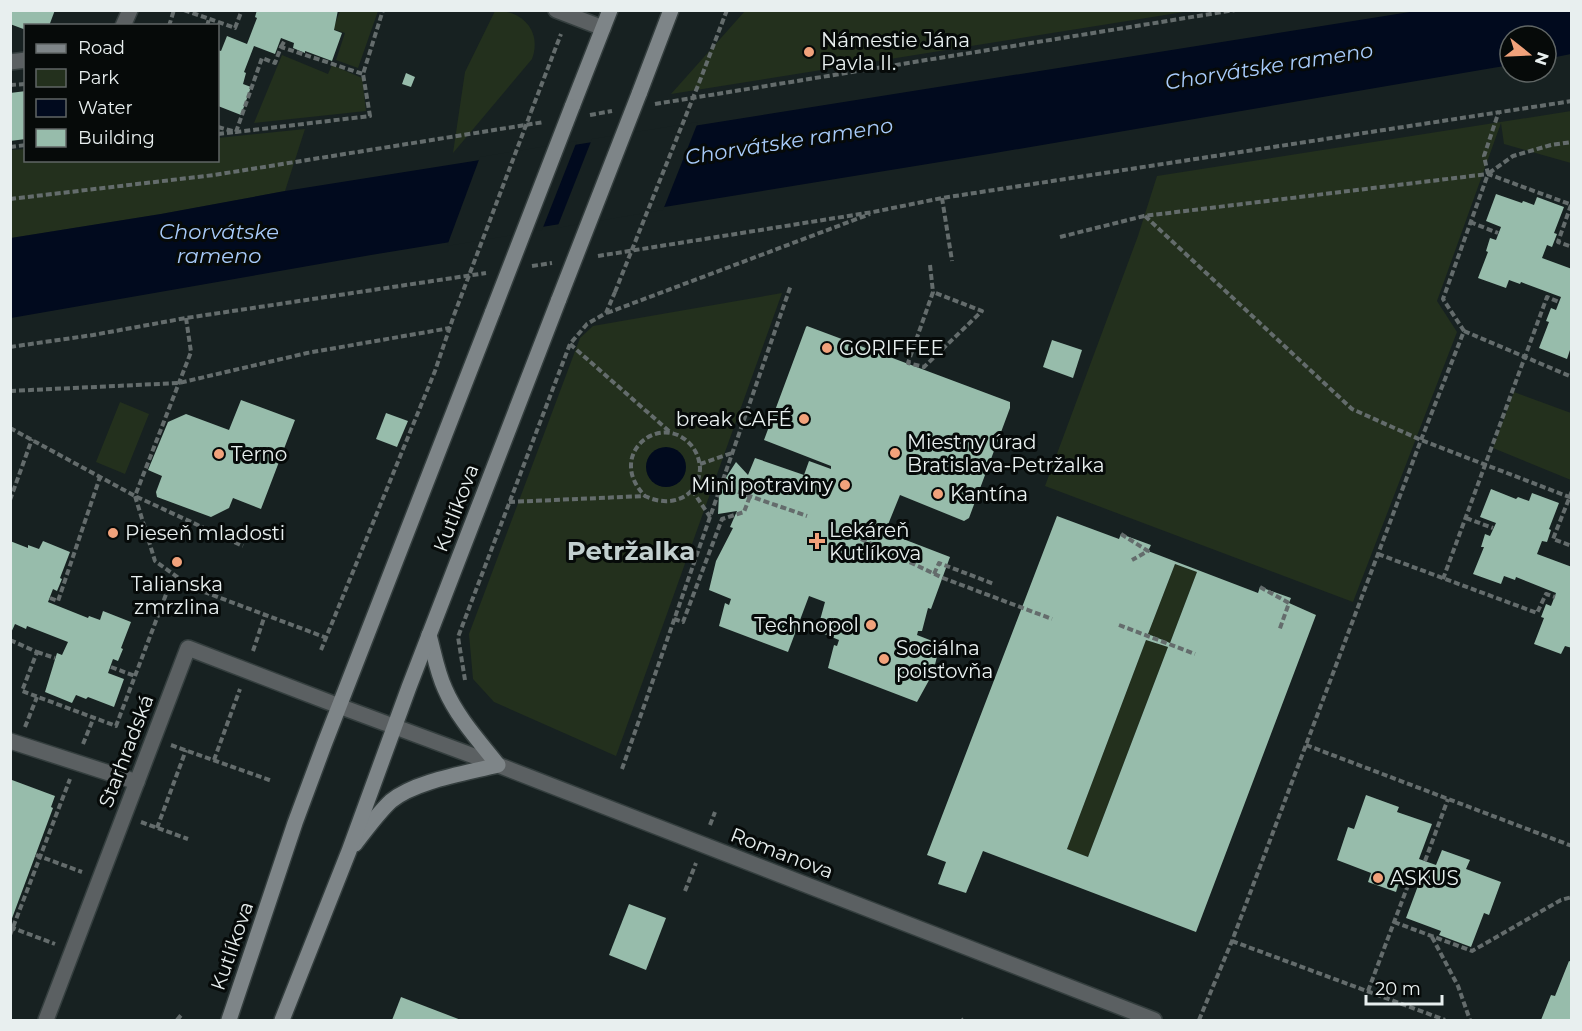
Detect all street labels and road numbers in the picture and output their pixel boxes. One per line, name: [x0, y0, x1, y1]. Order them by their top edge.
street label: Kutlíkova: [428, 461, 484, 555]
street label: Starhradská: [93, 691, 159, 811]
street label: Romanova: [727, 822, 837, 884]
street label: Kutlíkova: [206, 899, 258, 993]

